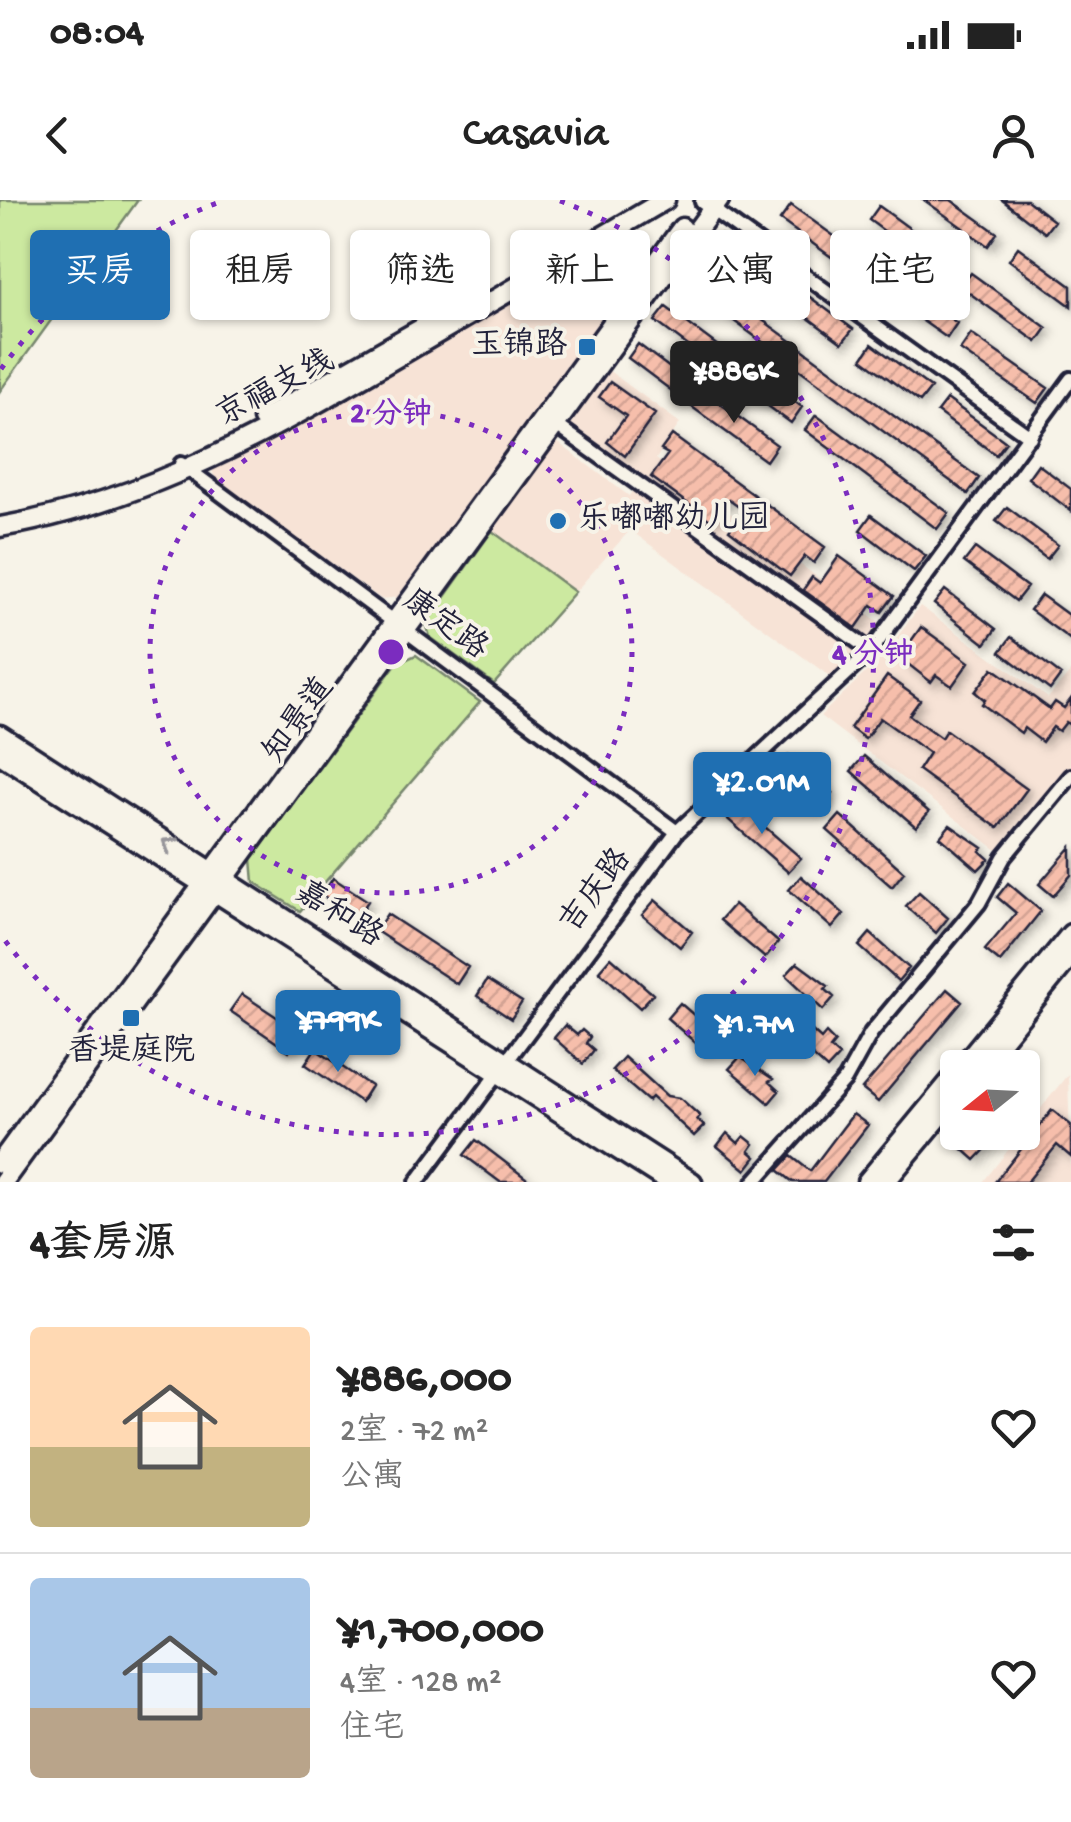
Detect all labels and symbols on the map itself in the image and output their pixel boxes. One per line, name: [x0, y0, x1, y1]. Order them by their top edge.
place label: 玉锦路: [471, 326, 567, 366]
marker: 玉锦路: [576, 336, 598, 358]
street label: 京福支线: [210, 341, 341, 437]
pin: ¥886K: [664, 341, 804, 426]
text: 2 分钟: [350, 398, 432, 434]
place label: 乐嘟嘟幼儿园: [578, 501, 770, 540]
marker: 乐嘟嘟幼儿园: [547, 510, 569, 532]
street label: 康定路: [394, 581, 495, 670]
centre of rings: [373, 634, 409, 670]
text: 4 分钟: [831, 638, 914, 674]
street label: 知景道: [256, 670, 344, 771]
pin: ¥2.01M: [681, 752, 843, 837]
one-way arrow: [162, 837, 180, 856]
street label: 吉庆路: [551, 841, 641, 942]
street label: 嘉和路: [287, 873, 390, 958]
pin: ¥799K: [268, 990, 408, 1075]
pin: ¥1.7M: [685, 994, 825, 1079]
marker: 香堤庭院: [120, 1007, 142, 1029]
place label: 香堤庭院: [67, 1032, 195, 1072]
north arrow: [940, 1050, 1040, 1150]

